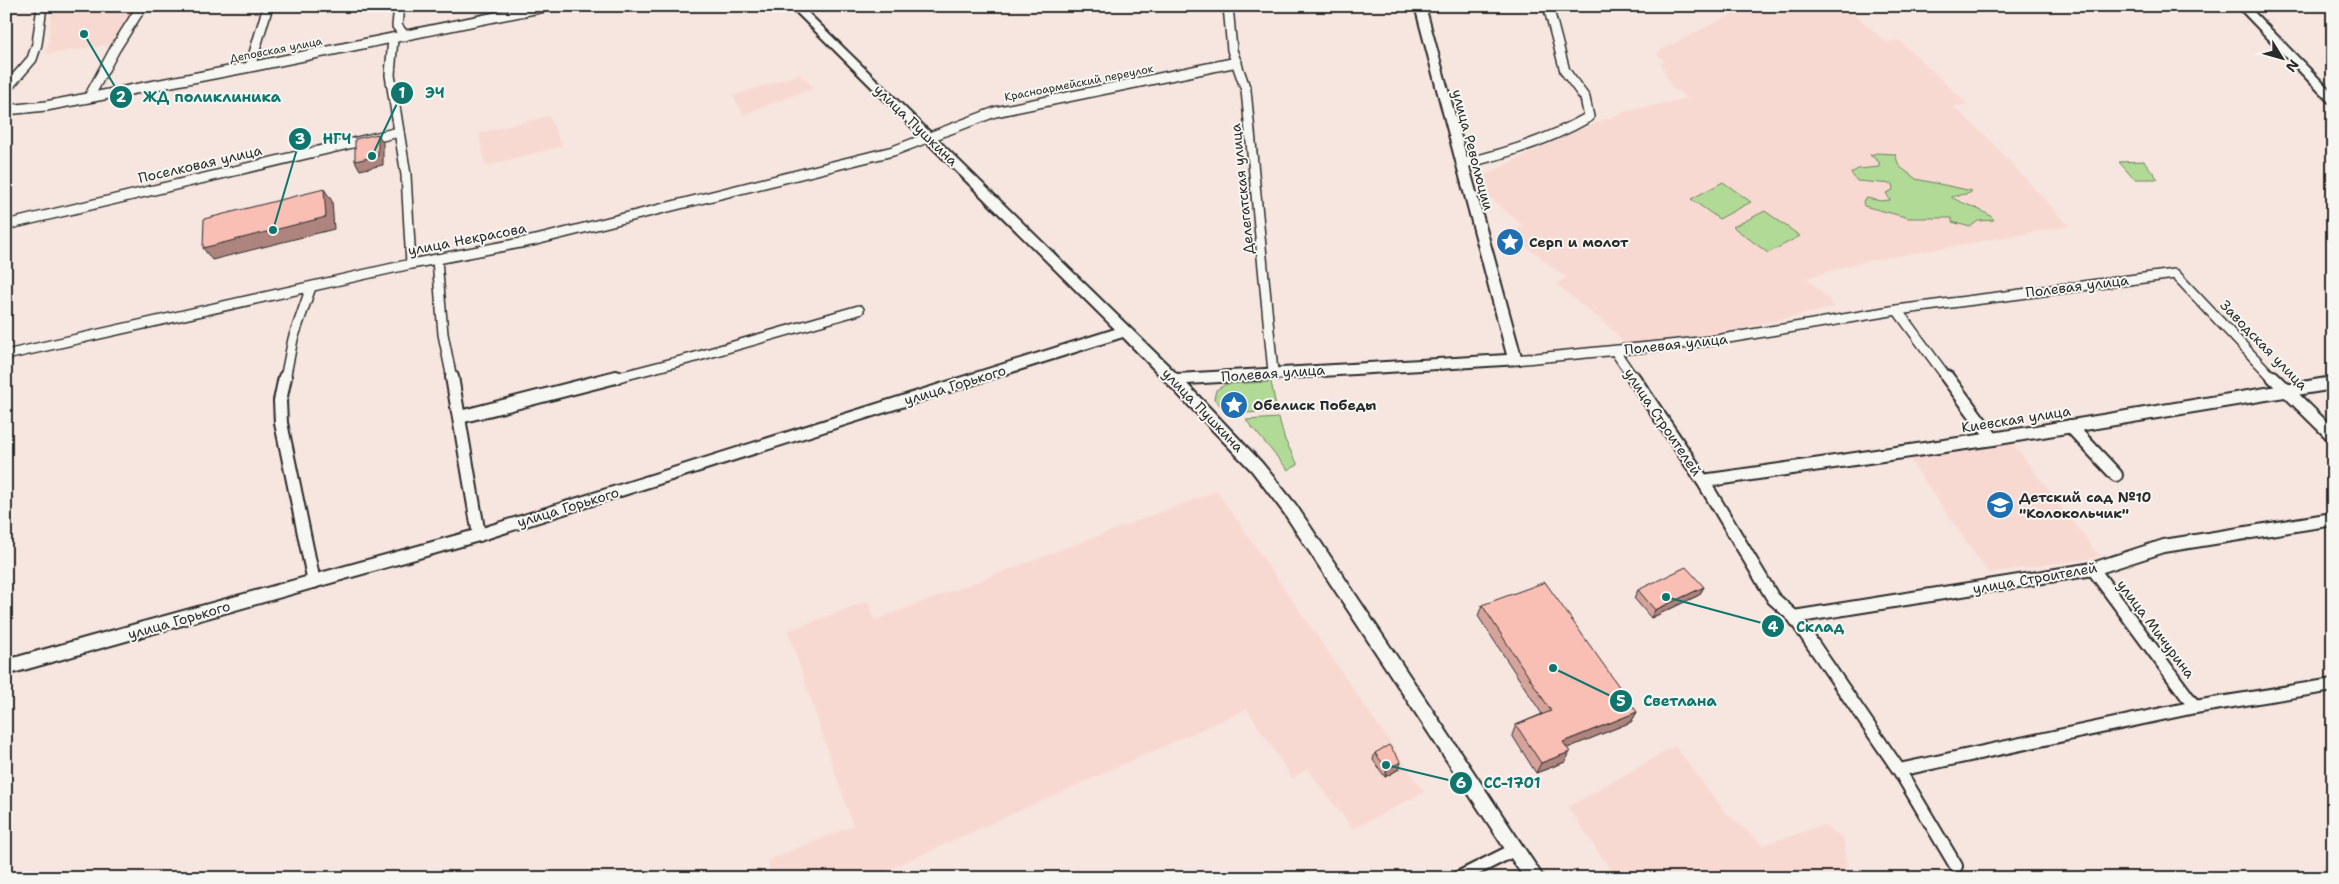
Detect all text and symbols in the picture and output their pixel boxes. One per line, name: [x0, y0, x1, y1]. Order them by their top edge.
north arrow: [2256, 32, 2306, 82]
street label: Деповская улица: [228, 34, 324, 66]
text: N: [2282, 56, 2303, 76]
street label: Красноармейский переулок: [1003, 61, 1155, 105]
callout: ЭЧ: [390, 78, 454, 108]
street label: улица Пушкина: [870, 80, 962, 170]
callout: ЖД поликлиника: [108, 82, 291, 112]
text: 1: [399, 83, 406, 103]
text: ЭЧ: [425, 83, 445, 103]
text: 2: [116, 87, 127, 107]
text: ЖД поликлиника: [143, 87, 282, 107]
street label: улица Революции: [1448, 87, 1498, 213]
street label: Делегатская улица: [1226, 122, 1258, 255]
callout: НГЧ: [288, 124, 362, 154]
text: 3: [295, 129, 305, 149]
text: НГЧ: [322, 129, 352, 149]
street label: Поселковая улица: [136, 141, 264, 187]
street label: улица Некрасова: [406, 219, 528, 259]
place icon: Серп и молот: [1495, 227, 1525, 257]
place label: Серп и молот: [1529, 233, 1629, 251]
street label: Полевая улица: [2024, 271, 2130, 301]
street label: Заводская улица: [2216, 296, 2312, 394]
street label: Полевая улица: [1623, 330, 1729, 358]
street label: Полевая улица: [1221, 360, 1326, 386]
street label: улица Горького: [902, 361, 1008, 409]
street label: улица Пушкина: [1158, 364, 1248, 456]
street label: улица Строителей: [1620, 365, 1706, 479]
place icon: Обелиск Победы: [1219, 390, 1249, 420]
place label: Обелиск Победы: [1253, 396, 1376, 414]
street label: Киевская улица: [1960, 401, 2072, 437]
street label: улица Горького: [515, 483, 621, 531]
place label: Детский сад №10 "Колокольчик": [2019, 488, 2151, 522]
school or university icon: Детский сад №10 "Колокольчик": [1985, 490, 2015, 520]
street label: улица Строителей: [1971, 558, 2099, 598]
street label: улица Мичурина: [2113, 576, 2199, 682]
street label: улица Горького: [126, 597, 232, 643]
callout: Склад: [1760, 611, 1854, 641]
text: 4: [1768, 617, 1779, 637]
text: Склад: [1796, 617, 1845, 637]
callout: Светлана: [1609, 686, 1727, 716]
text: 5: [1616, 691, 1626, 711]
text: Светлана: [1643, 691, 1717, 711]
callout: СС-1701: [1449, 768, 1551, 798]
text: 6: [1456, 773, 1466, 793]
text: СС-1701: [1483, 773, 1541, 793]

